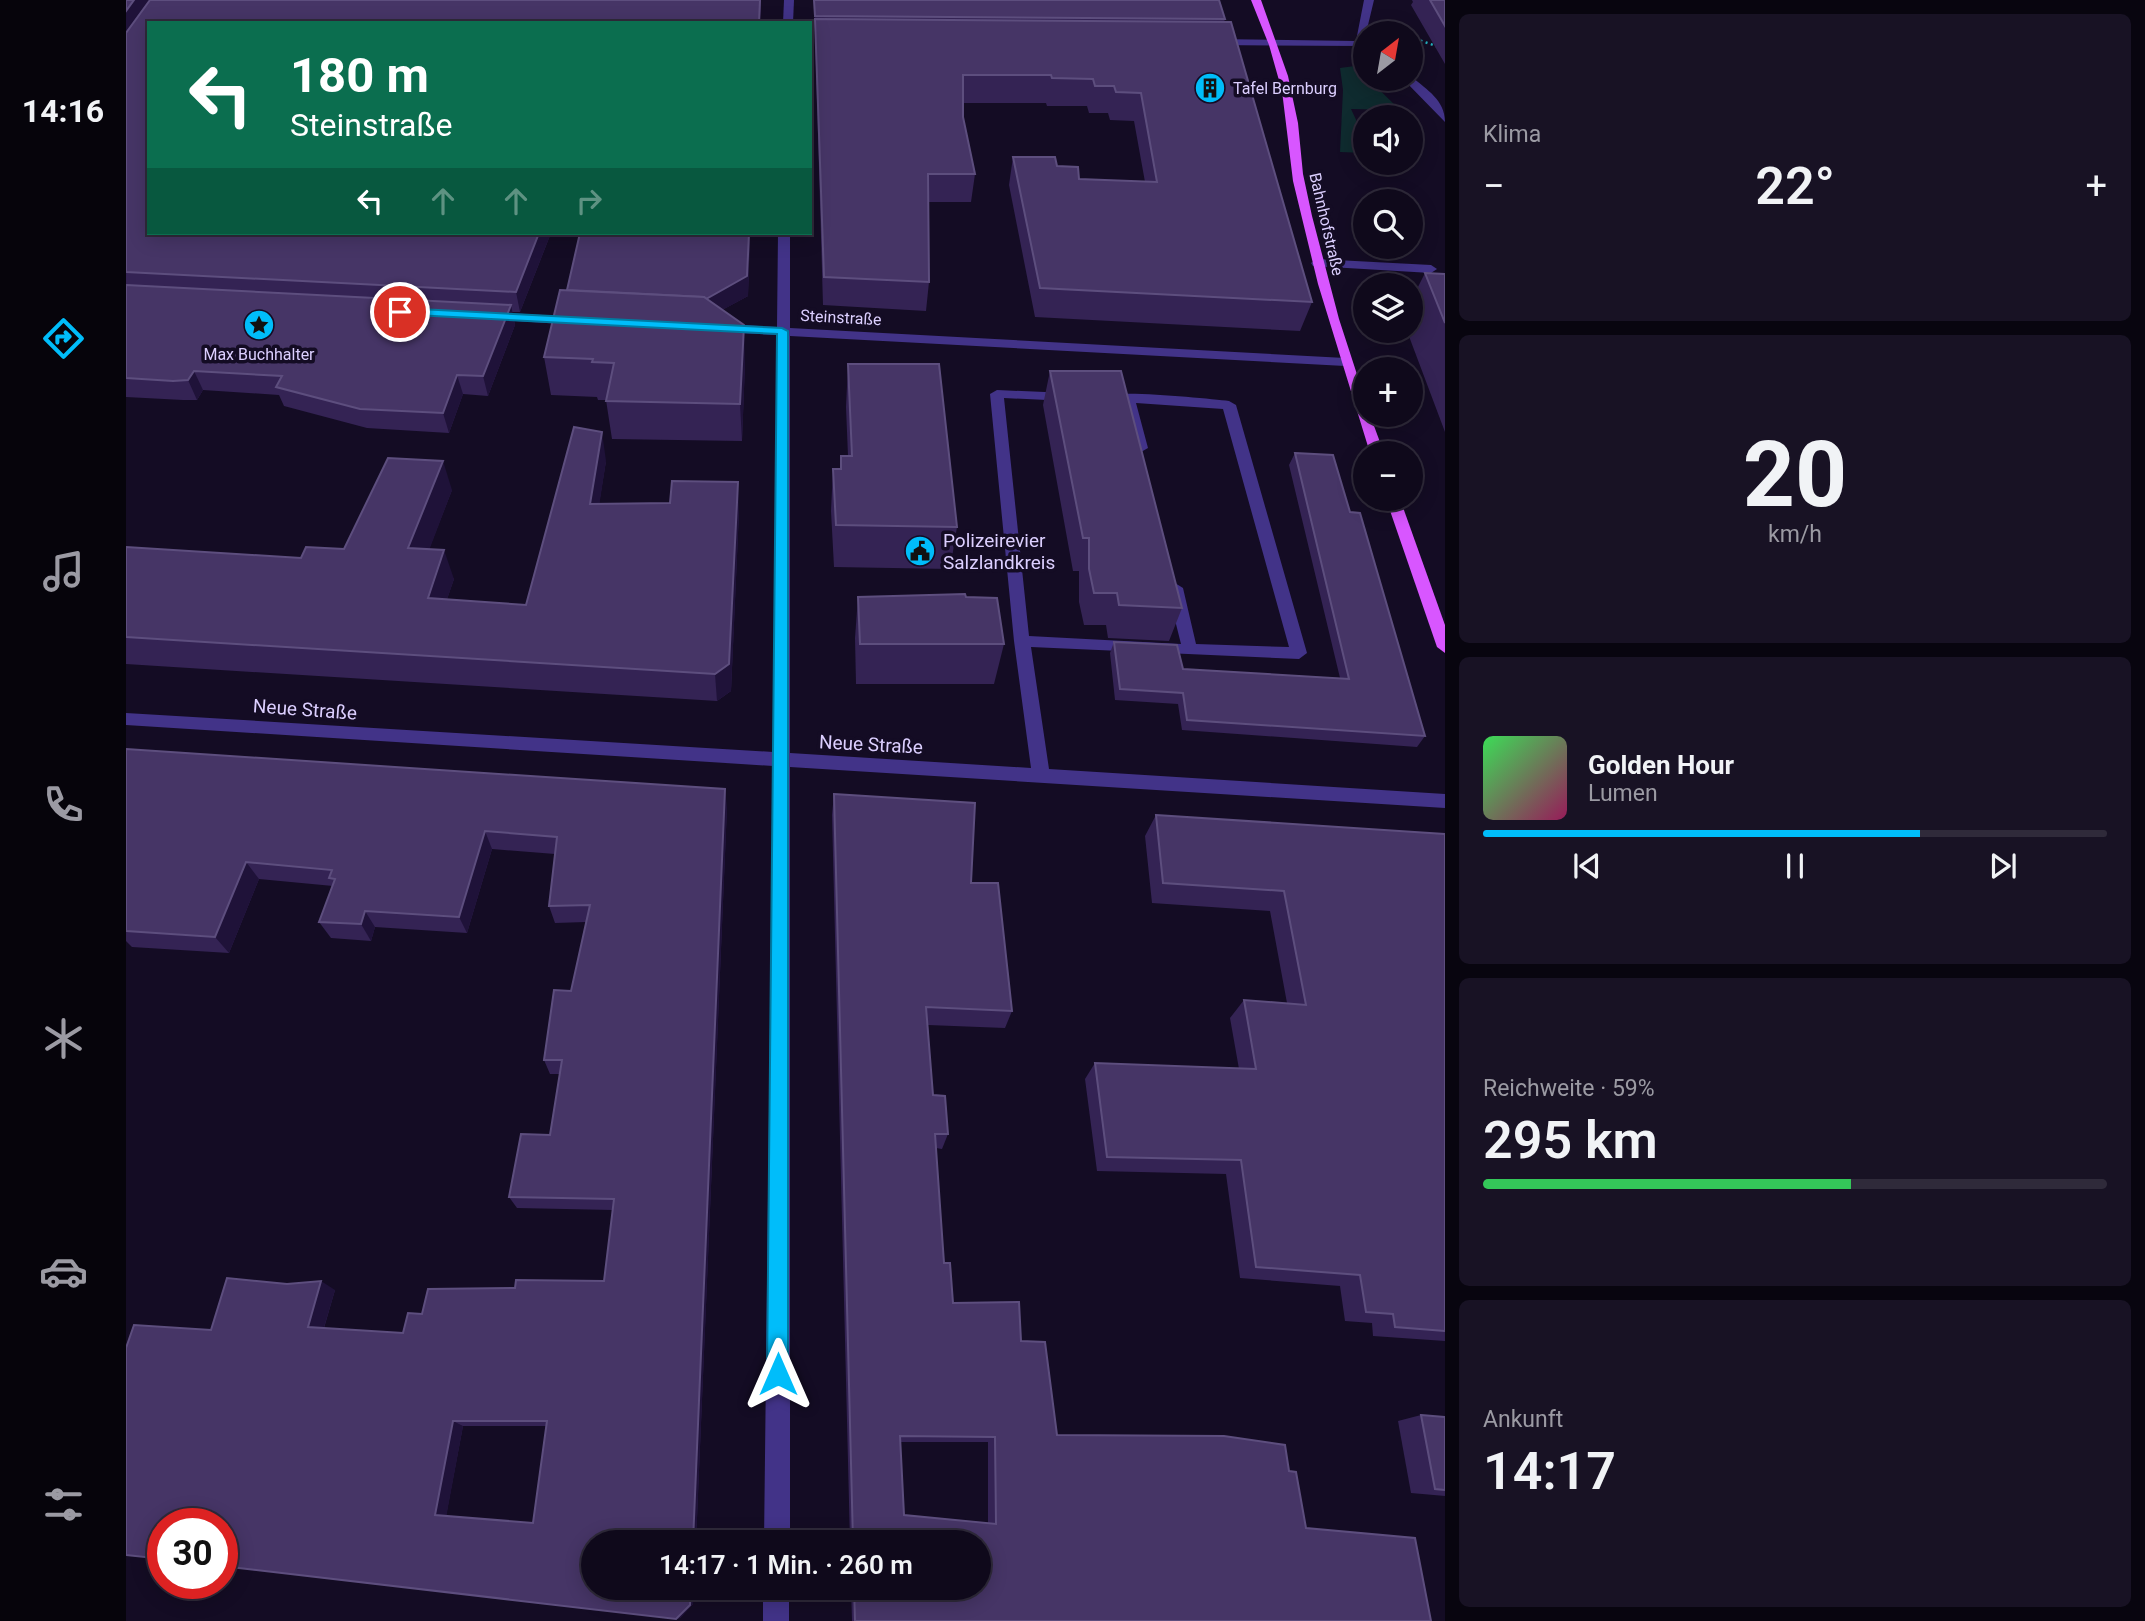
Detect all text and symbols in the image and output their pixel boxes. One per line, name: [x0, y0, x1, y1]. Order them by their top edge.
north arrow: [1353, 21, 1423, 91]
map controls: [1353, 21, 1423, 511]
text: 180 m: [290, 47, 429, 104]
icon: left: [175, 49, 266, 140]
building icon: Tafel Bernburg: [1193, 71, 1227, 105]
place label: Tafel Bernburg: [1233, 79, 1337, 98]
text: 14:16: [22, 92, 104, 130]
button: sound: [1353, 105, 1423, 175]
text: Steinstraße: [290, 106, 453, 144]
text: Klima: [1483, 121, 1541, 148]
text: 22°: [1755, 156, 1835, 217]
text: −: [1483, 164, 1505, 208]
text: +: [2085, 164, 2107, 208]
street label: Bahnhofstraße: [1305, 171, 1348, 277]
icon: left: [351, 182, 389, 220]
icon: ahead: [424, 182, 462, 220]
icon: ahead: [497, 182, 535, 220]
icon: right: [570, 182, 608, 220]
button: search: [1353, 189, 1423, 259]
button: layers: [1353, 273, 1423, 343]
pin: [370, 282, 430, 342]
icon: arrive: [381, 293, 419, 331]
street label: Steinstraße: [800, 306, 882, 329]
place icon: Max Buchhalter: [242, 308, 276, 342]
icon: directions: [39, 314, 88, 363]
place label: Max Buchhalter: [203, 345, 315, 364]
button: +: [1353, 357, 1423, 427]
text: 20: [1743, 422, 1847, 528]
button: −: [1353, 441, 1423, 511]
text: km/h: [1768, 521, 1822, 548]
place label: Polizeirevier Salzlandkreis: [943, 529, 1055, 574]
public building icon: Polizeirevier Salzlandkreis: [903, 534, 937, 568]
icon: music: [39, 547, 88, 596]
street label: Neue Straße: [252, 694, 358, 725]
street label: Neue Straße: [818, 730, 924, 759]
text: Golden Hour: [1588, 750, 1734, 780]
icon: phone: [39, 780, 88, 829]
text: Lumen: [1588, 780, 1658, 807]
icon: previous: [1568, 847, 1606, 885]
icon: pause: [1776, 847, 1814, 885]
icon: next: [1984, 847, 2022, 885]
icon: climate: [39, 1014, 88, 1063]
text: Reichweite · 59%: [1483, 1075, 1655, 1102]
text: 295 km: [1483, 1110, 1658, 1171]
icon: car: [39, 1247, 88, 1296]
position arrow: [741, 1337, 815, 1411]
text: Ankunft: [1483, 1406, 1563, 1433]
text: 14:17: [1483, 1441, 1616, 1502]
icon: filters: [39, 1480, 88, 1529]
speed limit sign: 30: [147, 1508, 238, 1599]
text: 14:17 · 1 Min. · 260 m: [659, 1550, 913, 1580]

